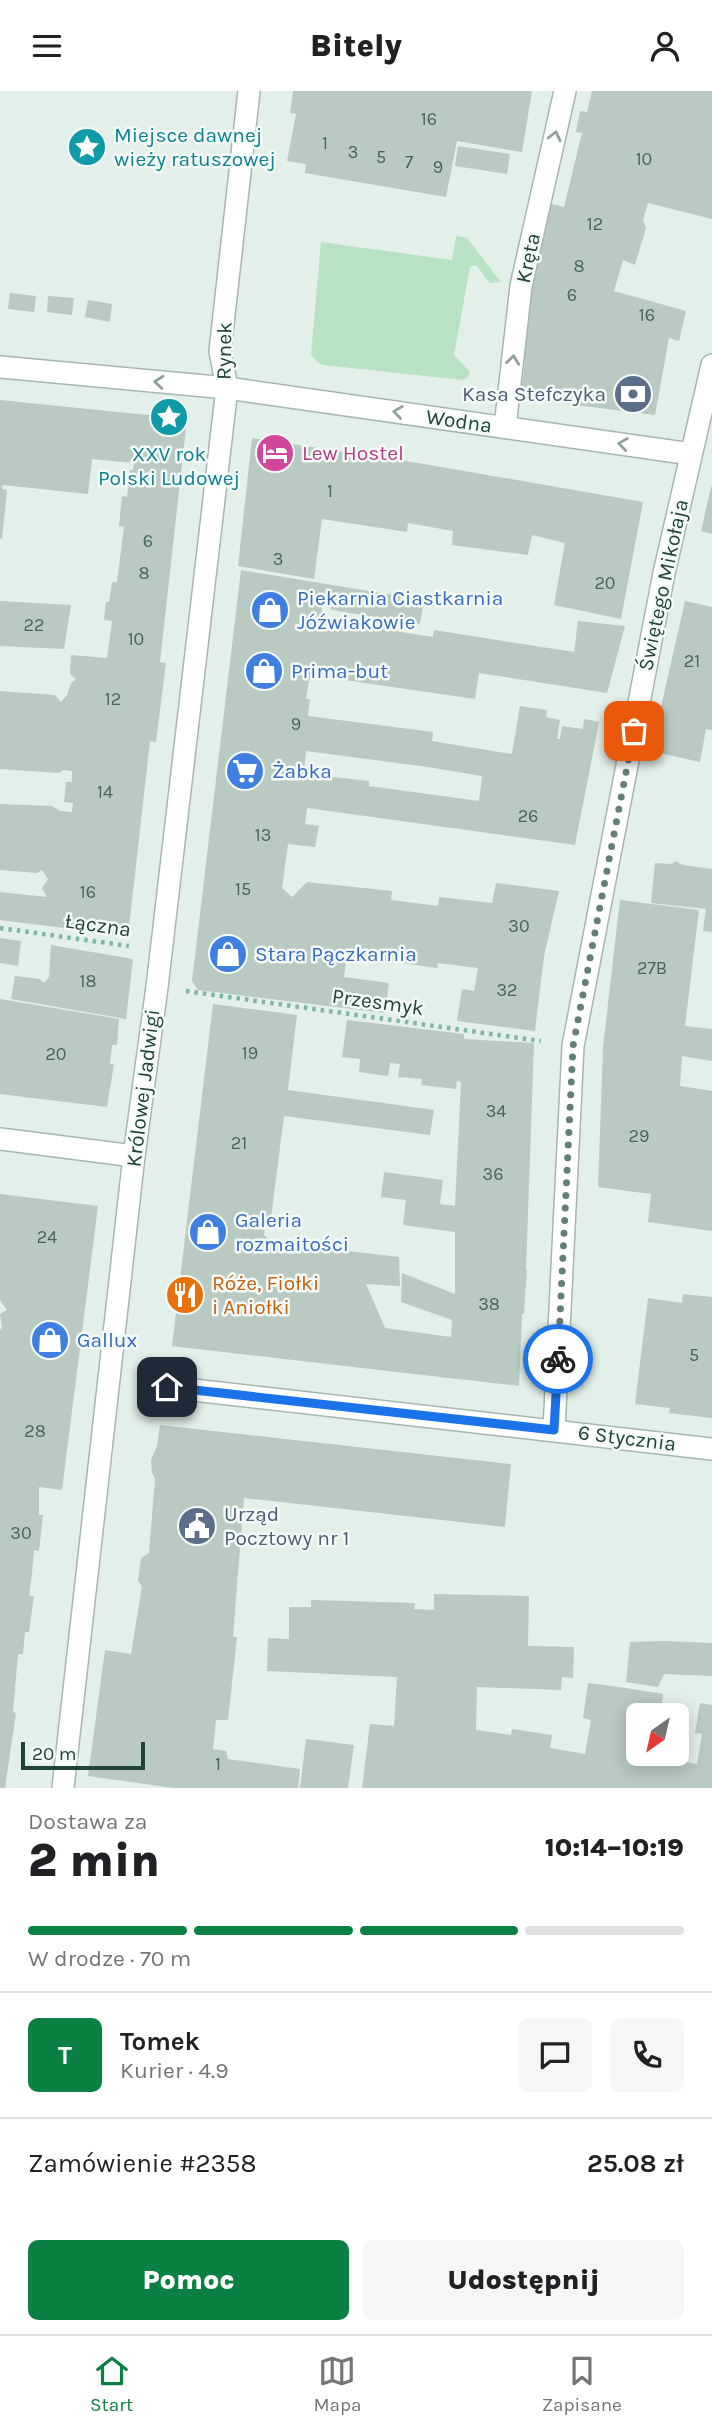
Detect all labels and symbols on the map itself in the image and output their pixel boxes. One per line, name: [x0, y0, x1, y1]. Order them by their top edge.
house number: 16: [421, 108, 437, 130]
place label: Miejsce dawnej wieży ratuszowej: [114, 123, 276, 171]
place icon: Miejsce dawnej wieży ratuszowej: [66, 126, 108, 168]
one-way arrow: [547, 130, 561, 142]
house number: 1: [322, 132, 328, 154]
house number: 3: [348, 141, 358, 163]
house number: 5: [376, 146, 386, 168]
house number: 10: [636, 148, 652, 170]
house number: 7: [405, 151, 414, 173]
house number: 9: [433, 156, 443, 178]
house number: 12: [587, 213, 603, 235]
street label: Kręta: [511, 231, 545, 285]
house number: 8: [573, 255, 585, 277]
house number: 6: [567, 284, 577, 306]
house number: 16: [639, 304, 655, 326]
street label: Rynek: [211, 322, 237, 380]
one-way arrow: [505, 354, 520, 366]
bank icon: Kasa Stefczyka: [612, 373, 654, 415]
one-way arrow: [153, 375, 164, 390]
place label: Kasa Stefczyka: [462, 382, 606, 406]
place icon: XXV rok Polski Ludowej: [148, 396, 190, 438]
one-way arrow: [392, 405, 404, 420]
street label: Wodna: [425, 405, 493, 437]
hotel icon: Lew Hostel: [254, 432, 296, 474]
one-way arrow: [618, 437, 629, 452]
place label: Lew Hostel: [302, 441, 404, 465]
place label: XXV rok Polski Ludowej: [98, 442, 240, 490]
house number: 1: [327, 480, 333, 502]
street label: Świętego Mikołaja: [633, 497, 693, 673]
house number: 6: [143, 530, 153, 552]
house number: 3: [273, 548, 283, 570]
house number: 8: [138, 562, 150, 584]
house number: 20: [594, 572, 616, 594]
place label: Piekarnia Ciastkarnia Jóźwiakowie: [297, 586, 503, 634]
shop icon: Piekarnia Ciastkarnia Jóźwiakowie: [249, 589, 291, 631]
house number: 22: [24, 614, 44, 636]
house number: 10: [128, 628, 144, 650]
shop icon: Prima-but: [243, 650, 285, 692]
house number: 21: [684, 650, 700, 672]
place label: Prima-but: [291, 659, 388, 683]
house number: 12: [105, 688, 121, 710]
pin: [604, 701, 664, 761]
house number: 9: [291, 713, 301, 735]
supermarket icon: Żabka: [224, 750, 266, 792]
place label: Żabka: [272, 759, 332, 783]
house number: 14: [97, 781, 113, 803]
house number: 26: [518, 805, 538, 827]
house number: 13: [255, 824, 271, 846]
house number: 15: [235, 878, 251, 900]
house number: 16: [80, 881, 96, 903]
street label: Łączna: [63, 908, 133, 942]
house number: 30: [508, 915, 530, 937]
shop icon: Stara Pączkarnia: [207, 933, 249, 975]
place label: Stara Pączkarnia: [255, 942, 417, 966]
house number: 27B: [637, 957, 667, 979]
house number: 18: [79, 970, 97, 992]
house number: 32: [496, 979, 518, 1001]
street label: Przesmyk: [331, 984, 426, 1020]
street label: Królowej Jadwigi: [121, 1008, 165, 1168]
house number: 19: [242, 1042, 258, 1064]
house number: 20: [45, 1043, 67, 1065]
house number: 34: [486, 1100, 506, 1122]
house number: 29: [629, 1125, 649, 1147]
house number: 21: [231, 1132, 247, 1154]
house number: 36: [483, 1163, 503, 1185]
place label: Galeria rozmaitości: [235, 1208, 349, 1256]
shop icon: Galeria rozmaitości: [187, 1211, 229, 1253]
house number: 24: [37, 1226, 57, 1248]
place label: Róże, Fiołki i Aniołki: [212, 1271, 319, 1319]
restaurant icon: Róże, Fiołki i Aniołki: [164, 1274, 206, 1316]
house number: 38: [478, 1293, 500, 1315]
shop icon: Gallux: [29, 1319, 71, 1361]
courier: [523, 1324, 593, 1394]
place label: Gallux: [77, 1328, 138, 1352]
house number: 5: [689, 1344, 699, 1366]
pin: [137, 1357, 197, 1417]
house number: 28: [24, 1420, 46, 1442]
street label: 6 Stycznia: [577, 1420, 677, 1456]
place label: Urząd Pocztowy nr 1: [224, 1502, 349, 1550]
public building icon: Urząd Pocztowy nr 1: [176, 1505, 218, 1547]
house number: 30: [10, 1522, 32, 1544]
north arrow: [626, 1703, 690, 1766]
scale bar: [21, 1739, 145, 1771]
house number: 1: [215, 1753, 221, 1775]

